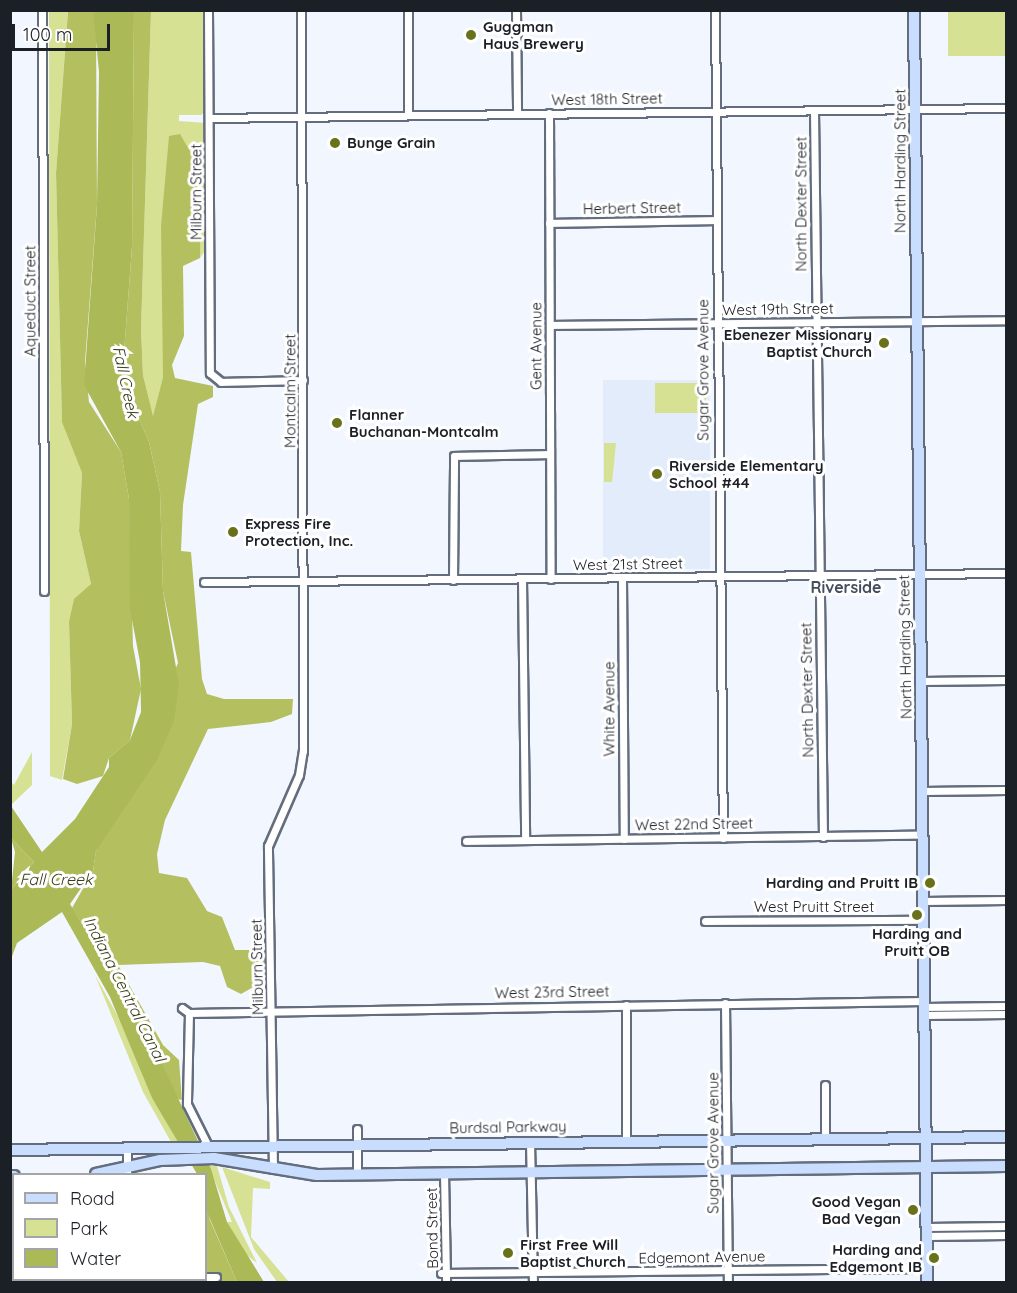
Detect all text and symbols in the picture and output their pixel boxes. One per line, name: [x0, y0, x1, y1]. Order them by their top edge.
scale bar: [15, 12, 112, 50]
place label: Guggman Haus Brewery: [483, 17, 584, 52]
text: 100 m: [23, 23, 72, 46]
marker: Guggman Haus Brewery: [464, 28, 478, 42]
street label: West 18th Street: [551, 89, 663, 109]
street label: North Harding Street: [891, 89, 909, 233]
place label: Bunge Grain: [347, 134, 436, 152]
marker: Bunge Grain: [328, 136, 342, 150]
street label: North Dexter Street: [792, 136, 810, 272]
street label: Milburn Street: [187, 144, 205, 240]
street label: Herbert Street: [583, 198, 681, 218]
street label: Aqueduct Street: [21, 245, 39, 357]
street label: Sugar Grove Avenue: [694, 299, 712, 441]
street label: West 19th Street: [722, 299, 834, 319]
street label: Gent Avenue: [527, 302, 545, 390]
place label: Ebenezer Missionary Baptist Church: [724, 325, 872, 360]
street label: Montcalm Street: [281, 334, 299, 448]
marker: Ebenezer Missionary Baptist Church: [877, 336, 891, 350]
water label: Fall Creek: [109, 344, 143, 420]
place label: Flanner Buchanan-Montcalm: [349, 405, 499, 440]
marker: Flanner Buchanan-Montcalm: [330, 416, 344, 430]
place label: Riverside Elementary School #44: [669, 456, 824, 491]
marker: Riverside Elementary School #44: [650, 467, 664, 481]
place label: Express Fire Protection, Inc.: [245, 514, 353, 549]
marker: Express Fire Protection, Inc.: [226, 525, 240, 539]
street label: West 21st Street: [573, 554, 683, 574]
street label: North Harding Street: [895, 575, 915, 719]
district label: Riverside: [810, 577, 882, 597]
street label: North Dexter Street: [797, 622, 817, 758]
street label: White Avenue: [600, 661, 618, 757]
street label: West 22nd Street: [635, 814, 753, 834]
water label: Fall Creek: [19, 869, 93, 889]
place label: Harding and Pruitt IB: [766, 874, 918, 892]
marker: Harding and Pruitt IB: [923, 876, 937, 890]
street label: West Pruitt Street: [754, 898, 874, 916]
marker: Harding and Pruitt OB: [910, 908, 924, 922]
water label: Indiana Central Canal: [80, 913, 170, 1065]
street label: Milburn Street: [247, 919, 267, 1015]
place label: Harding and Pruitt OB: [872, 924, 962, 959]
street label: West 23rd Street: [494, 982, 610, 1002]
street label: Sugar Grove Avenue: [704, 1072, 722, 1214]
street label: Burdsal Parkway: [449, 1117, 567, 1137]
legend: [12, 1173, 207, 1281]
text: Road: [70, 1187, 115, 1210]
street label: Bond Street: [422, 1187, 442, 1269]
place label: Good Vegan Bad Vegan: [812, 1192, 901, 1227]
marker: Good Vegan Bad Vegan: [906, 1203, 920, 1217]
text: Park: [70, 1217, 108, 1240]
place label: First Free Will Baptist Church: [520, 1235, 626, 1270]
place label: Harding and Edgemont IB: [830, 1240, 922, 1275]
marker: First Free Will Baptist Church: [501, 1246, 515, 1260]
text: Water: [70, 1247, 121, 1270]
street label: Edgemont Avenue: [638, 1247, 766, 1267]
marker: Harding and Edgemont IB: [927, 1251, 941, 1265]

